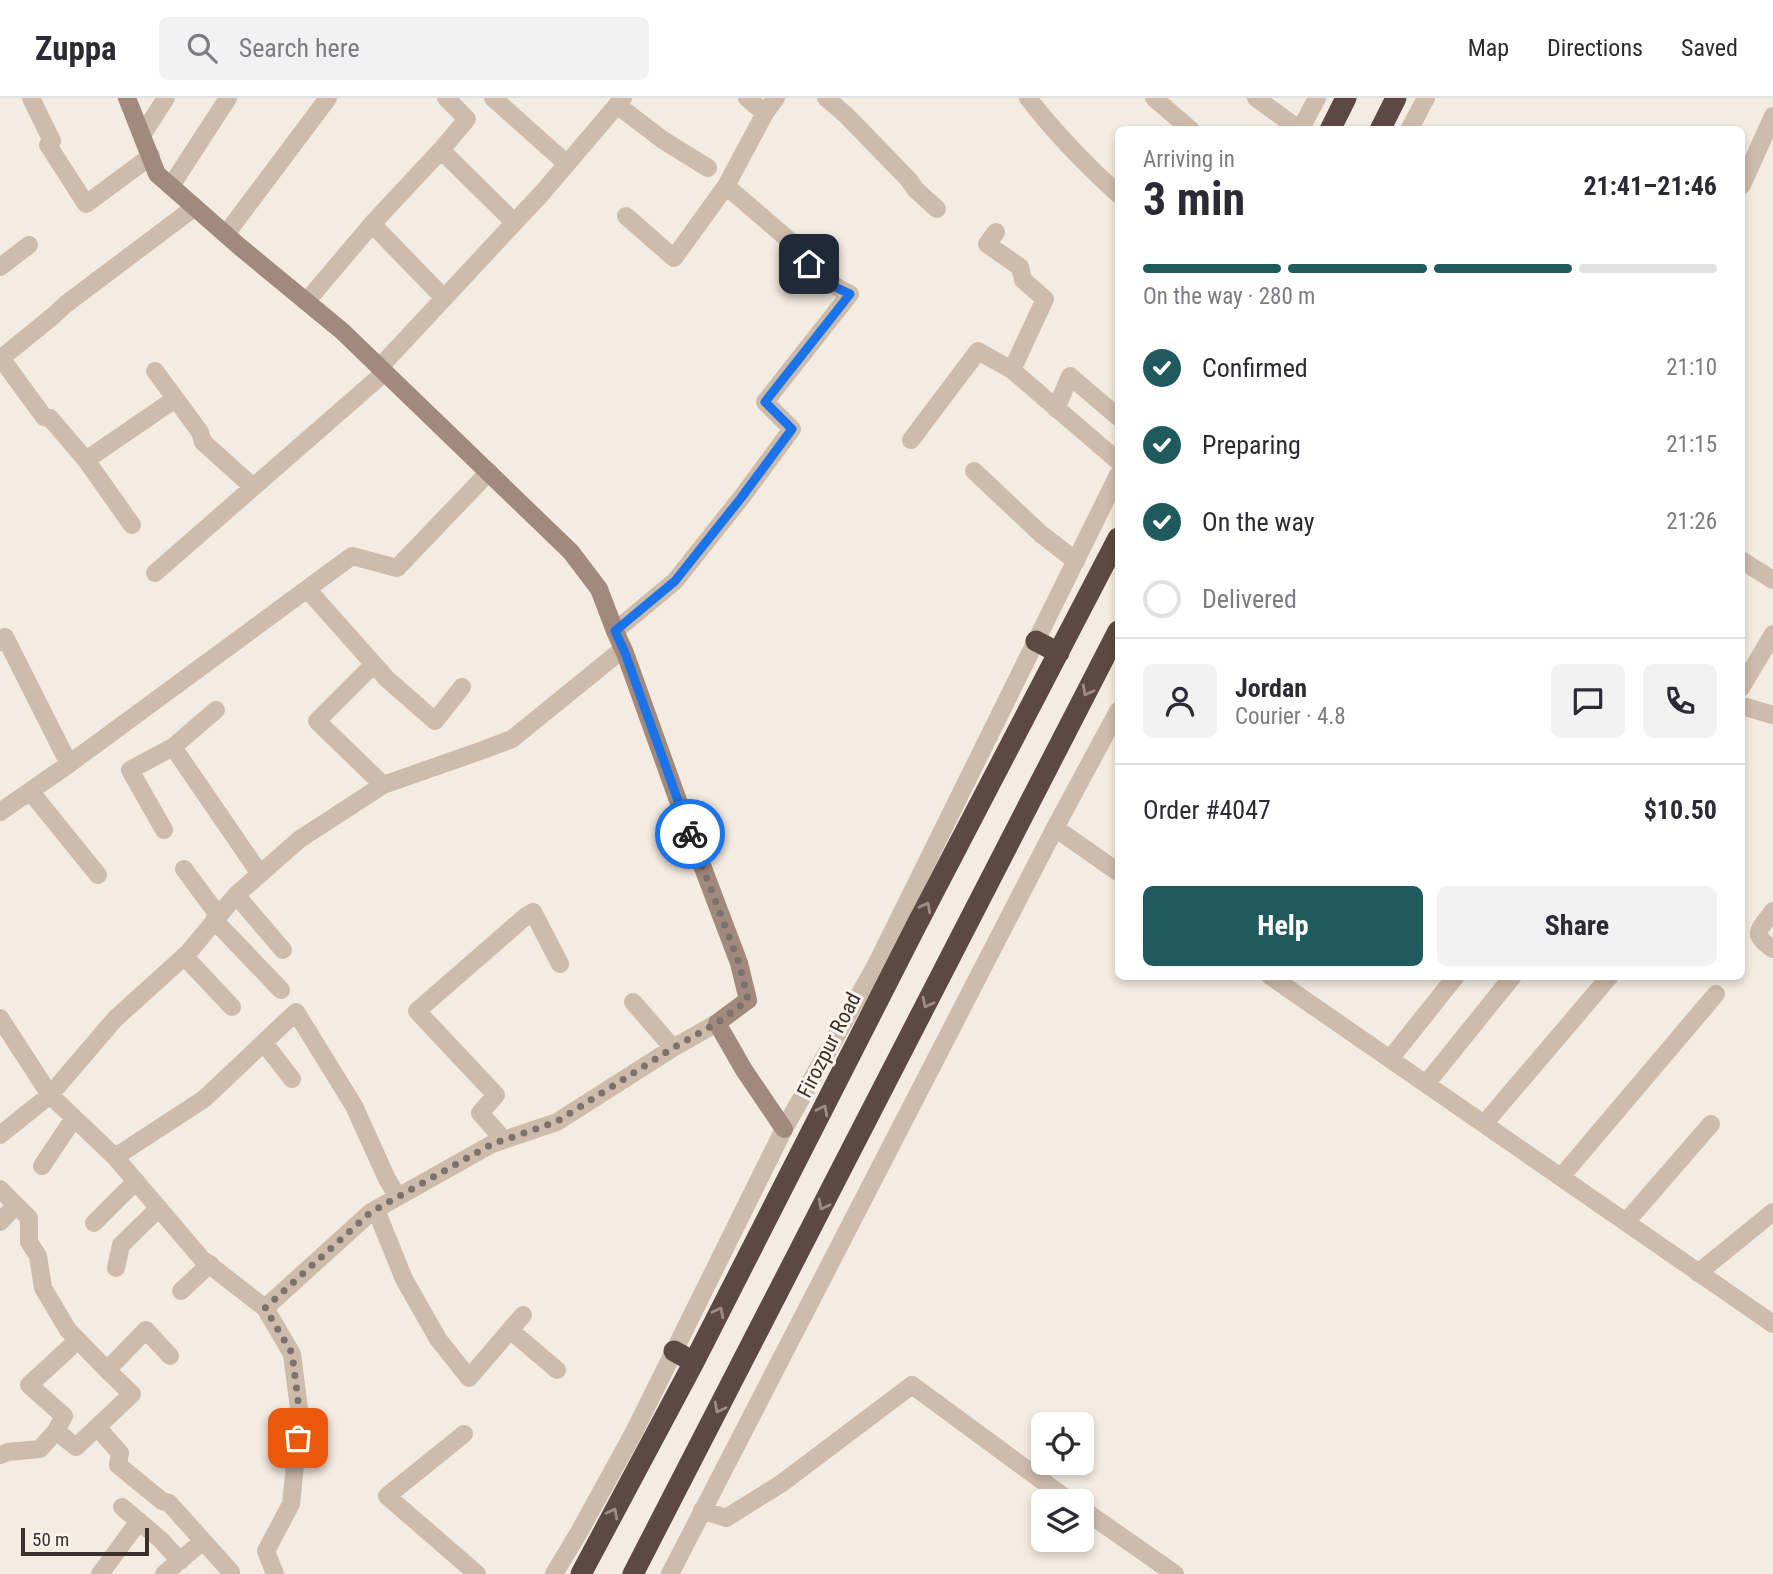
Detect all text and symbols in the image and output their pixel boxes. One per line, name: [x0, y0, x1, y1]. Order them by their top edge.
search box: [159, 17, 649, 80]
text: Zuppa: [35, 29, 117, 68]
icon: search: [183, 29, 221, 67]
text: Search here: [239, 33, 360, 63]
text: Map: [1468, 34, 1509, 62]
text: Directions: [1547, 34, 1643, 62]
text: Saved: [1681, 34, 1738, 62]
text: Arriving in: [1143, 146, 1235, 173]
text: 21:41–21:46: [1583, 171, 1717, 201]
text: 3 min: [1143, 172, 1245, 226]
pin: [779, 234, 839, 294]
icon: home: [790, 245, 828, 283]
text: On the way · 280 m: [1143, 283, 1315, 310]
icon: check: [1143, 349, 1181, 387]
text: Confirmed: [1202, 353, 1308, 383]
text: 21:10: [1666, 354, 1717, 381]
icon: check: [1143, 426, 1181, 464]
text: Preparing: [1202, 430, 1301, 460]
text: 21:15: [1666, 431, 1717, 458]
icon: check: [1143, 503, 1181, 541]
text: On the way: [1202, 507, 1315, 537]
text: 21:26: [1666, 508, 1717, 535]
text: Delivered: [1202, 584, 1297, 614]
button: person: [1143, 664, 1217, 738]
button: chat: [1551, 664, 1625, 738]
button: phone: [1643, 664, 1717, 738]
text: Jordan: [1235, 673, 1307, 703]
one-way arrow: [1081, 684, 1095, 697]
text: Courier · 4.8: [1235, 703, 1346, 730]
text: Order #4047: [1143, 795, 1271, 825]
text: $10.50: [1644, 795, 1717, 825]
courier: [655, 799, 725, 869]
icon: bike: [671, 815, 709, 853]
button: Help: [1143, 886, 1423, 966]
button: Share: [1437, 886, 1717, 966]
one-way arrow: [918, 902, 932, 914]
street label: Firozpur Road: [792, 988, 866, 1102]
one-way arrow: [922, 996, 936, 1008]
one-way arrow: [815, 1105, 828, 1117]
one-way arrow: [818, 1198, 831, 1210]
one-way arrow: [711, 1307, 725, 1320]
one-way arrow: [713, 1400, 727, 1413]
pin: [268, 1408, 328, 1468]
map controls: [1031, 1412, 1094, 1552]
button: locate: [1031, 1412, 1094, 1475]
icon: bag: [279, 1419, 317, 1457]
button: layers: [1031, 1489, 1094, 1552]
one-way arrow: [605, 1508, 618, 1521]
scale bar: [21, 1525, 149, 1557]
text: 50 m: [32, 1528, 69, 1551]

